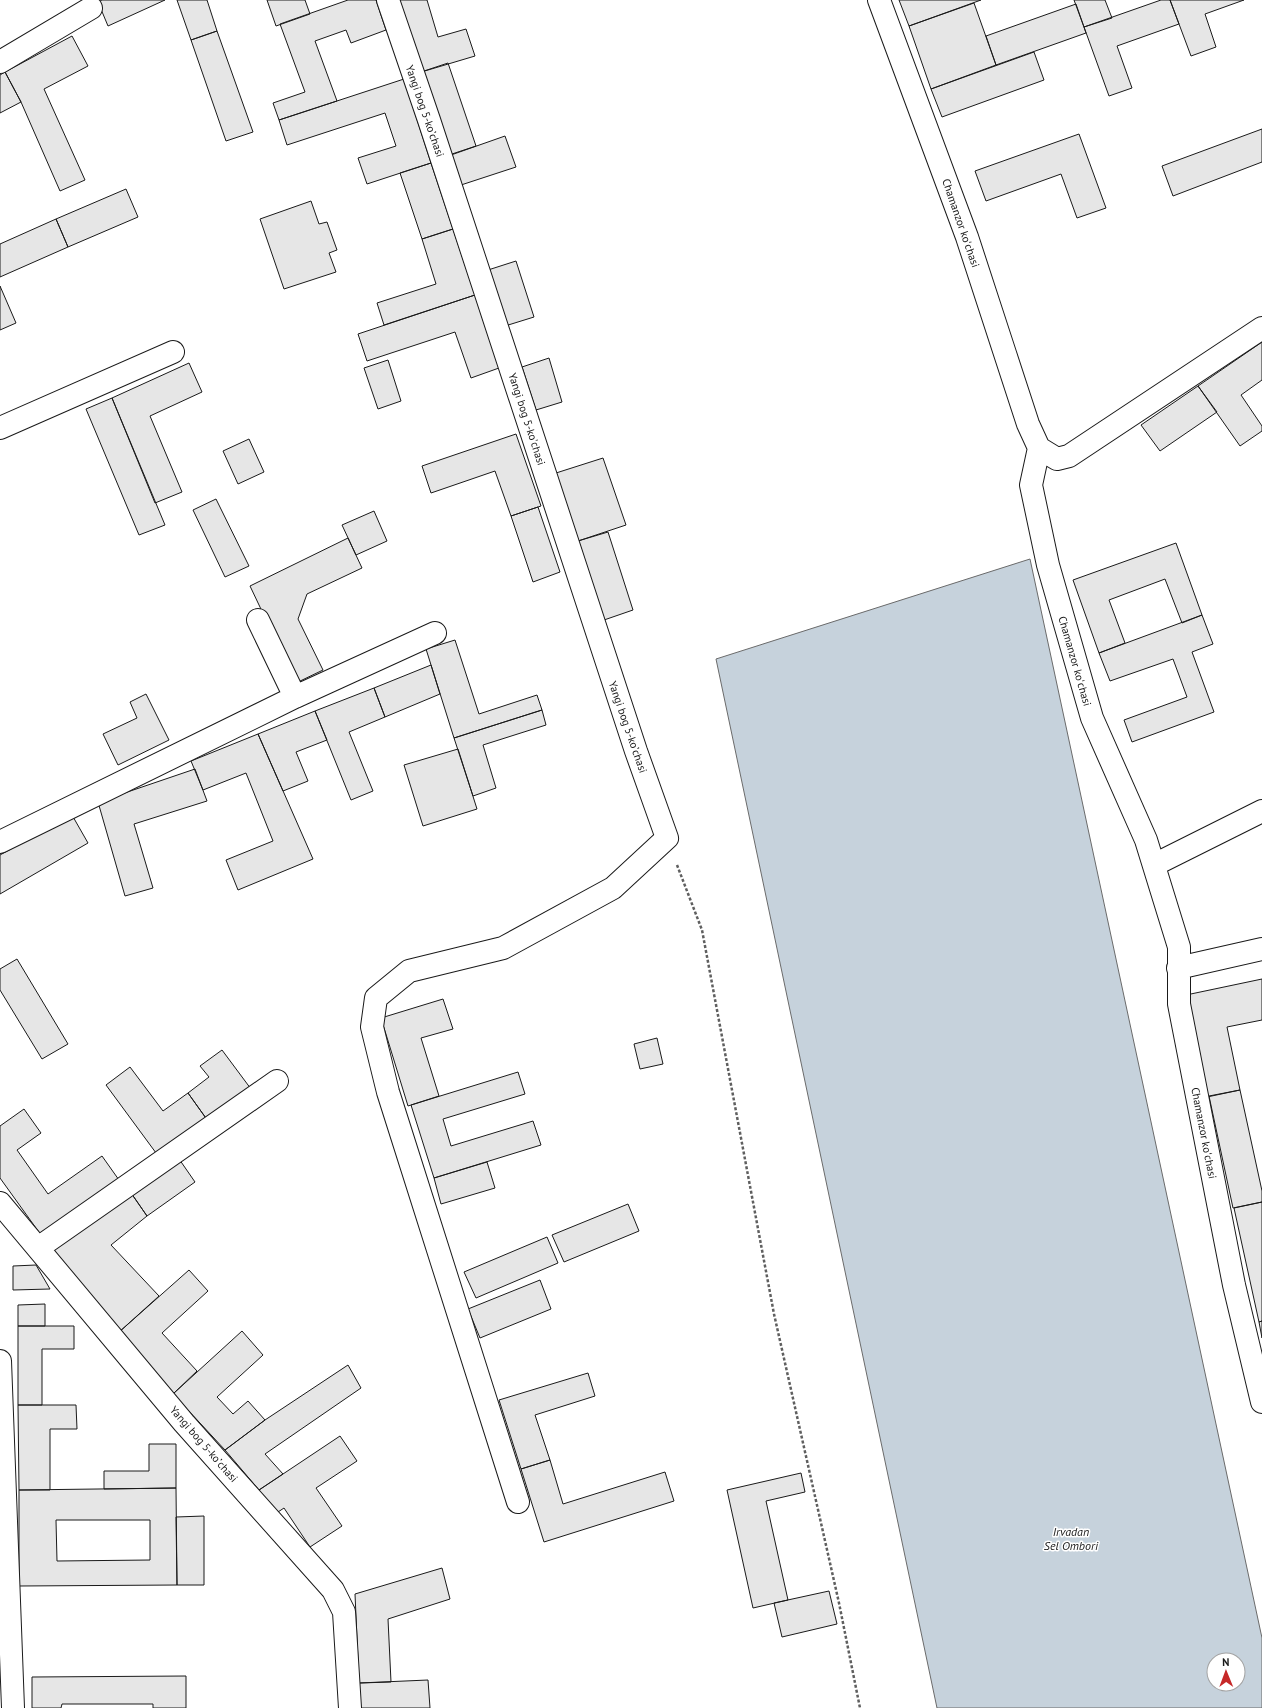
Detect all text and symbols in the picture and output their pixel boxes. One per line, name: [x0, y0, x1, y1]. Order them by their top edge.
street label: Yangi bog 5-koʼchasi: [403, 63, 447, 159]
street label: Chamanzor koʻchasi: [939, 177, 983, 269]
street label: Yangi bog 5-koʼchasi: [505, 371, 549, 467]
street label: Chamanzor koʻchasi: [1055, 614, 1095, 708]
street label: Yangi bog 5-koʼchasi: [606, 679, 650, 775]
street label: Chamanzor koʻchasi: [1188, 1086, 1220, 1180]
street label: Yangi bog 5-koʼchasi: [167, 1403, 241, 1485]
water label: Irvadan Sel Ombori: [1044, 1524, 1099, 1553]
north arrow: [1206, 1652, 1246, 1692]
text: N: [1222, 1655, 1230, 1669]

